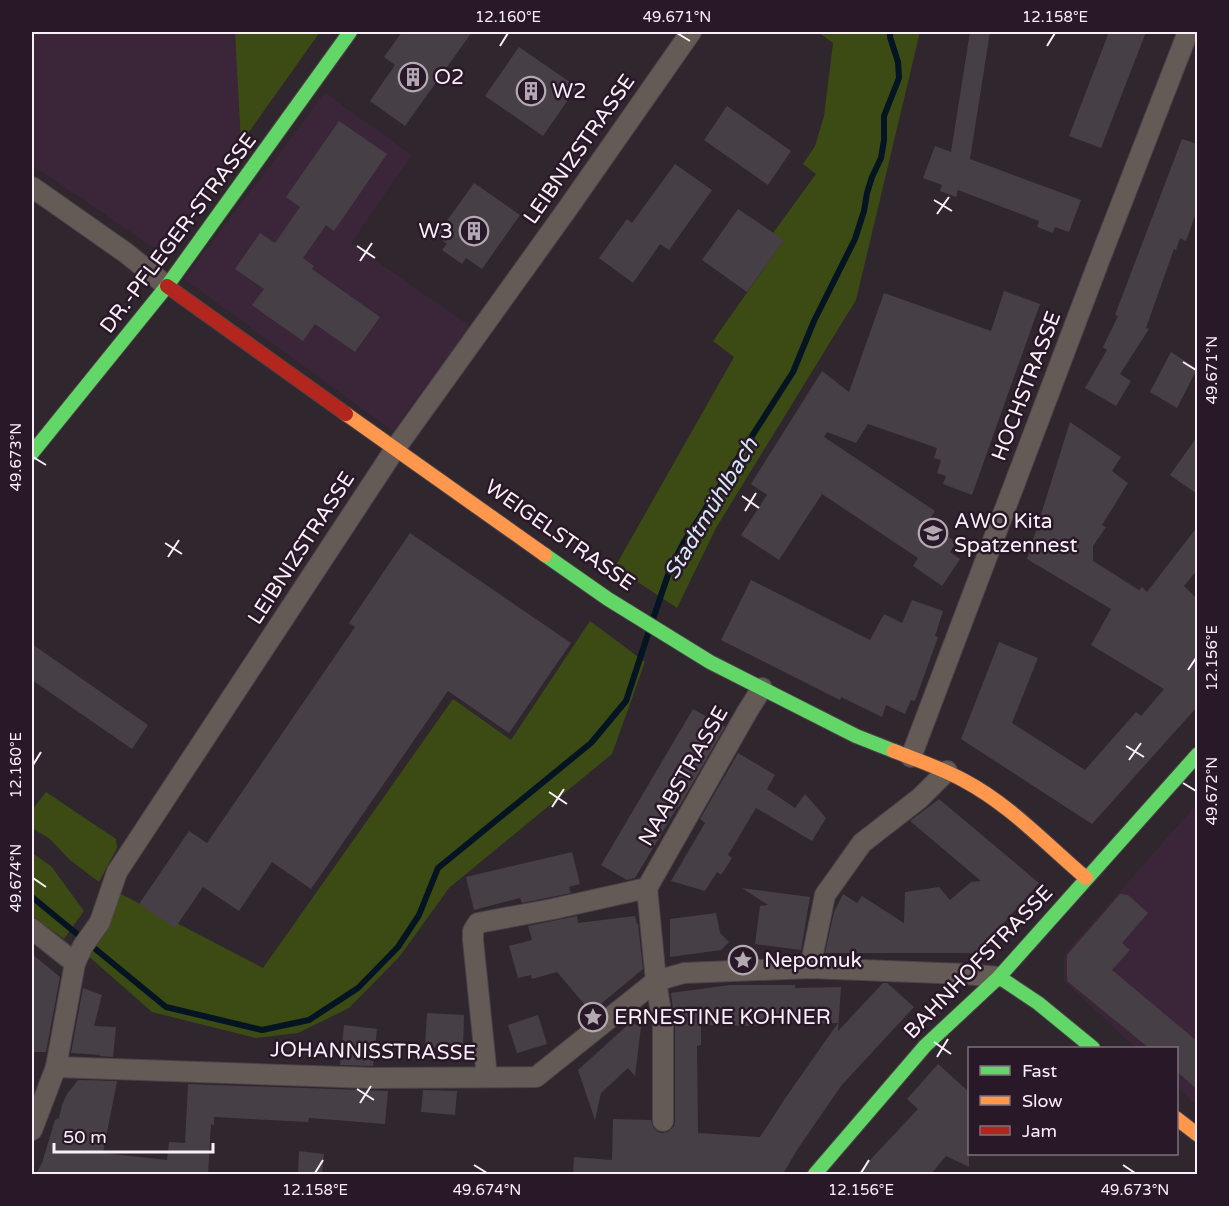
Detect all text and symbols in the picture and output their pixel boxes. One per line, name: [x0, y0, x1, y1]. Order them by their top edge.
text: 12.160°E: [475, 8, 541, 26]
text: 49.671°N: [643, 8, 711, 26]
text: 12.158°E: [1022, 8, 1088, 26]
building icon: O2: [397, 61, 429, 93]
place label: O2: [434, 65, 464, 90]
street label: LEIBNIZSTRASSE: [518, 70, 640, 229]
building icon: W2: [515, 75, 547, 107]
place label: W2: [552, 79, 586, 104]
street label: DR.-PFLEGER-STRASSE: [95, 128, 262, 338]
building icon: W3: [458, 215, 490, 247]
place label: W3: [419, 219, 453, 244]
street label: HOCHSTRASSE: [986, 308, 1066, 465]
text: 49.671°N: [1203, 336, 1221, 404]
text: 49.673°N: [7, 423, 25, 491]
water label: Stadtmühlbach: [659, 433, 763, 584]
street label: LEIBNIZSTRASSE: [243, 467, 360, 629]
street label: WEIGELSTRASSE: [480, 474, 639, 596]
place label: AWO Kita Spatzennest: [954, 509, 1077, 558]
school or university icon: AWO Kita Spatzennest: [917, 517, 949, 549]
text: 12.156°E: [1203, 625, 1221, 691]
street label: NAABSTRASSE: [633, 702, 734, 851]
text: 12.160°E: [7, 732, 25, 798]
text: 49.672°N: [1203, 757, 1221, 825]
text: 49.674°N: [7, 844, 25, 912]
street label: BAHNHOFSTRASSE: [899, 880, 1058, 1044]
place icon: Nepomuk: [727, 944, 759, 976]
place label: Nepomuk: [764, 948, 862, 973]
place icon: ERNESTINE KOHNER: [577, 1001, 609, 1033]
place label: ERNESTINE KOHNER: [614, 1005, 831, 1030]
street label: JOHANNISSTRASSE: [270, 1037, 476, 1066]
legend: [968, 1047, 1178, 1155]
text: Fast: [1022, 1060, 1057, 1082]
text: Slow: [1022, 1090, 1063, 1112]
scale bar: [54, 1116, 213, 1154]
text: Jam: [1022, 1120, 1057, 1142]
text: 50 m: [63, 1126, 107, 1148]
text: 12.158°E: [282, 1181, 348, 1199]
text: 49.674°N: [453, 1181, 521, 1199]
text: 12.156°E: [828, 1181, 894, 1199]
text: 49.673°N: [1101, 1181, 1169, 1199]

